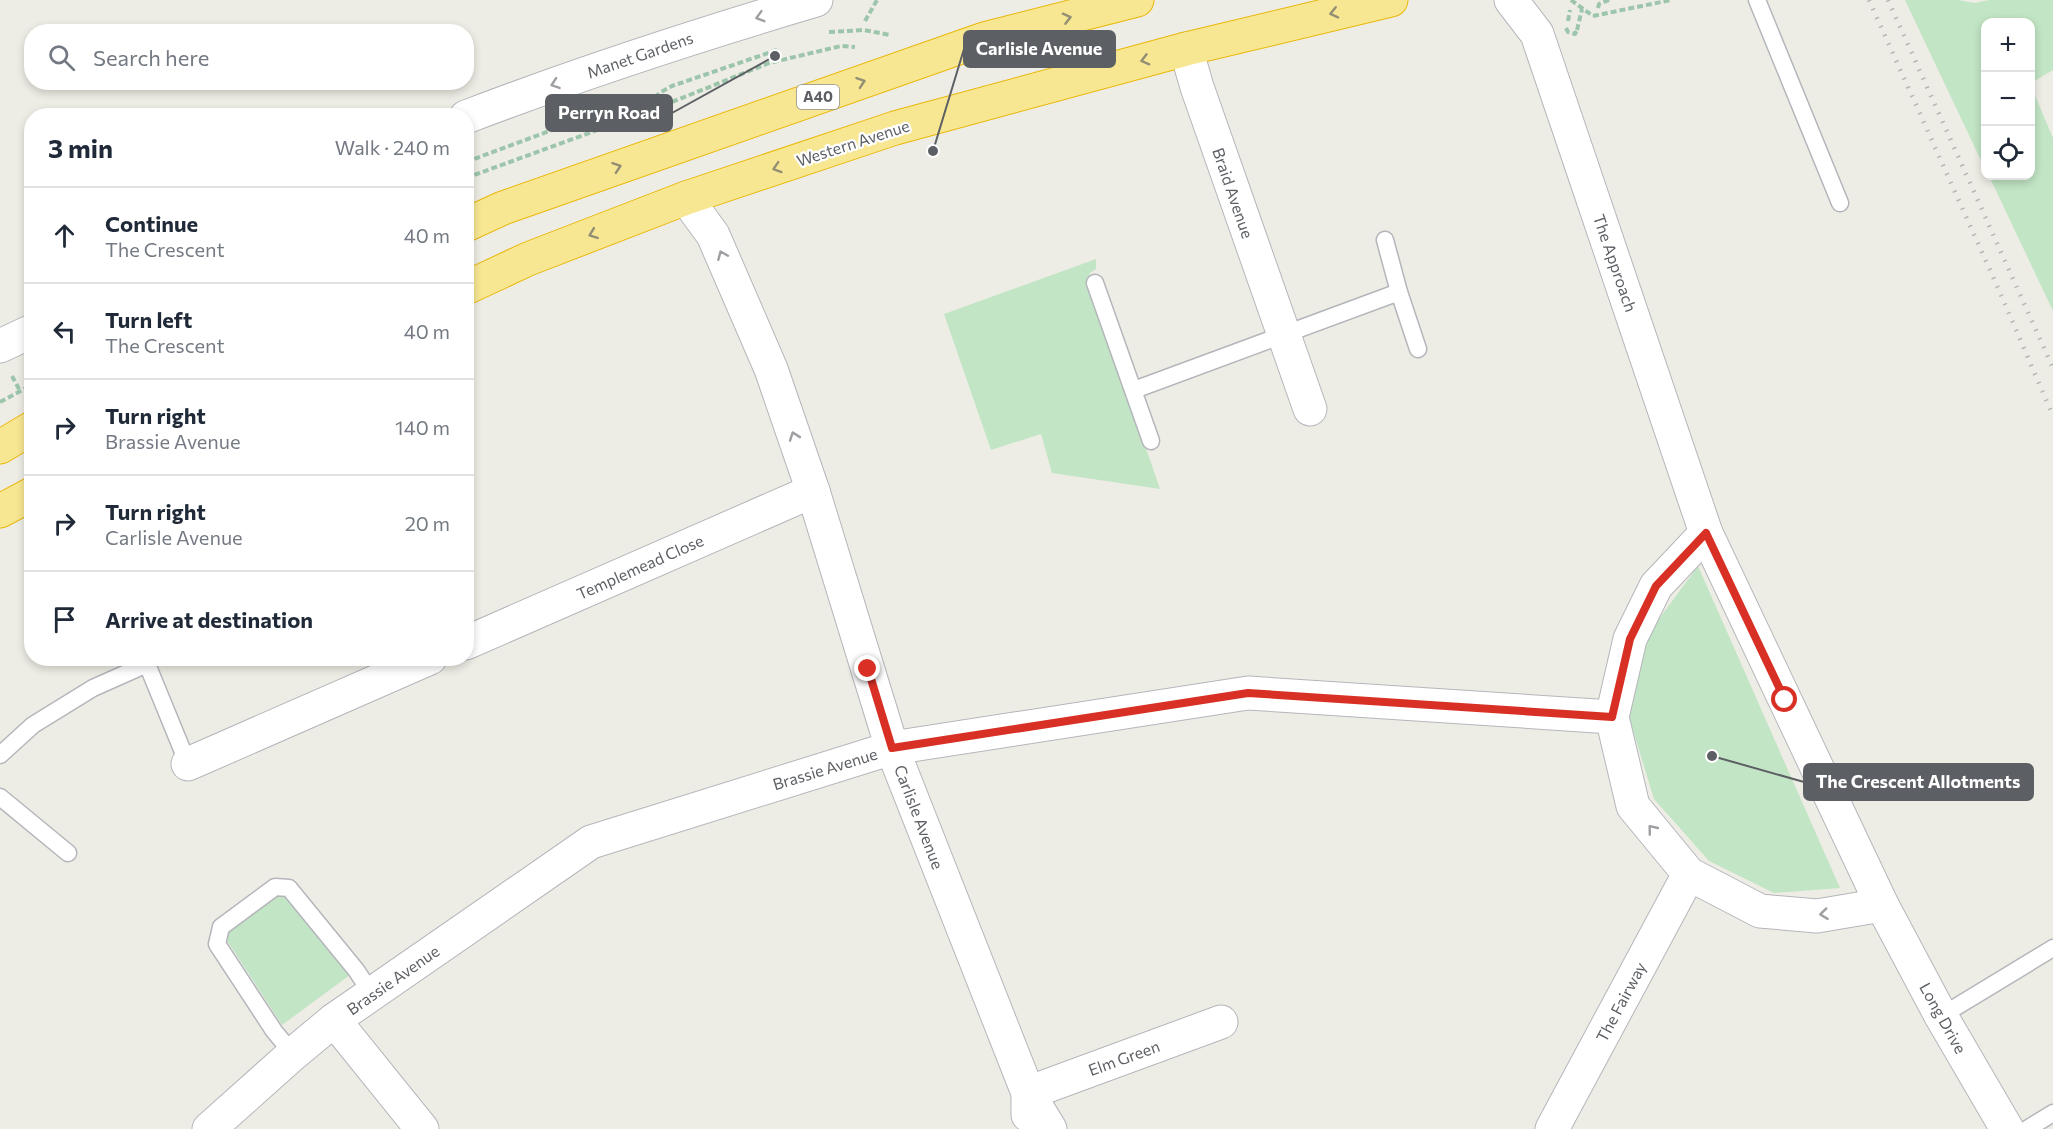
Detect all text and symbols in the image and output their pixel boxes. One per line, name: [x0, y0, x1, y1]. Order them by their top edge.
one-way arrow: [1330, 6, 1340, 19]
one-way arrow: [755, 10, 766, 22]
one-way arrow: [1062, 12, 1072, 25]
map controls: [1981, 18, 2035, 180]
button: +: [1981, 18, 2035, 72]
search box: [24, 24, 474, 90]
street label: Manet Gardens: [584, 27, 695, 82]
callout: Carlisle Avenue: [964, 31, 1115, 67]
text: Carlisle Avenue: [976, 37, 1102, 59]
icon: search: [45, 41, 78, 74]
text: Search here: [93, 44, 209, 71]
one-way arrow: [1140, 53, 1151, 65]
button: −: [1981, 72, 2035, 126]
one-way arrow: [550, 77, 560, 90]
one-way arrow: [855, 77, 866, 90]
road number: A40: [797, 85, 839, 109]
callout: Perryn Road: [546, 95, 672, 131]
text: Perryn Road: [558, 101, 660, 123]
street label: Western Avenue: [794, 115, 912, 170]
button: locate: [1981, 126, 2035, 180]
text: 3 min: [48, 132, 113, 163]
text: Walk · 240 m: [335, 135, 450, 159]
street label: Braid Avenue: [1209, 145, 1258, 241]
one-way arrow: [772, 160, 783, 173]
one-way arrow: [612, 162, 622, 175]
text: Continue: [105, 210, 198, 237]
street label: The Approach: [1590, 212, 1641, 314]
icon: ahead: [48, 219, 81, 252]
text: 40 m: [404, 223, 450, 247]
one-way arrow: [588, 227, 599, 239]
text: The Crescent: [105, 237, 225, 261]
one-way arrow: [717, 250, 729, 261]
text: Turn left: [105, 306, 192, 333]
icon: left: [48, 315, 81, 348]
text: 40 m: [404, 319, 450, 343]
text: The Crescent: [105, 333, 225, 357]
text: Turn right: [105, 402, 206, 429]
icon: right: [48, 411, 81, 444]
text: 140 m: [395, 415, 450, 439]
text: Brassie Avenue: [105, 429, 241, 453]
one-way arrow: [788, 431, 801, 441]
text: Turn right: [105, 498, 206, 525]
icon: right: [48, 507, 81, 540]
text: 20 m: [405, 511, 450, 535]
text: Carlisle Avenue: [105, 525, 243, 549]
street label: Templemead Close: [574, 530, 706, 603]
icon: arrive: [48, 603, 81, 636]
text: Arrive at destination: [105, 606, 313, 633]
route end: [854, 655, 880, 681]
route start: [1771, 686, 1797, 712]
street label: Brassie Avenue: [770, 744, 879, 793]
street label: Carlisle Avenue: [891, 762, 948, 872]
callout: The Crescent Allotments: [1804, 764, 2033, 800]
text: The Crescent Allotments: [1816, 770, 2020, 792]
one-way arrow: [1648, 825, 1659, 836]
one-way arrow: [1819, 907, 1828, 920]
street label: Brassie Avenue: [343, 941, 443, 1018]
street label: The Fairway: [1592, 959, 1650, 1045]
street label: Long Drive: [1916, 979, 1971, 1057]
street label: Elm Green: [1086, 1036, 1162, 1079]

